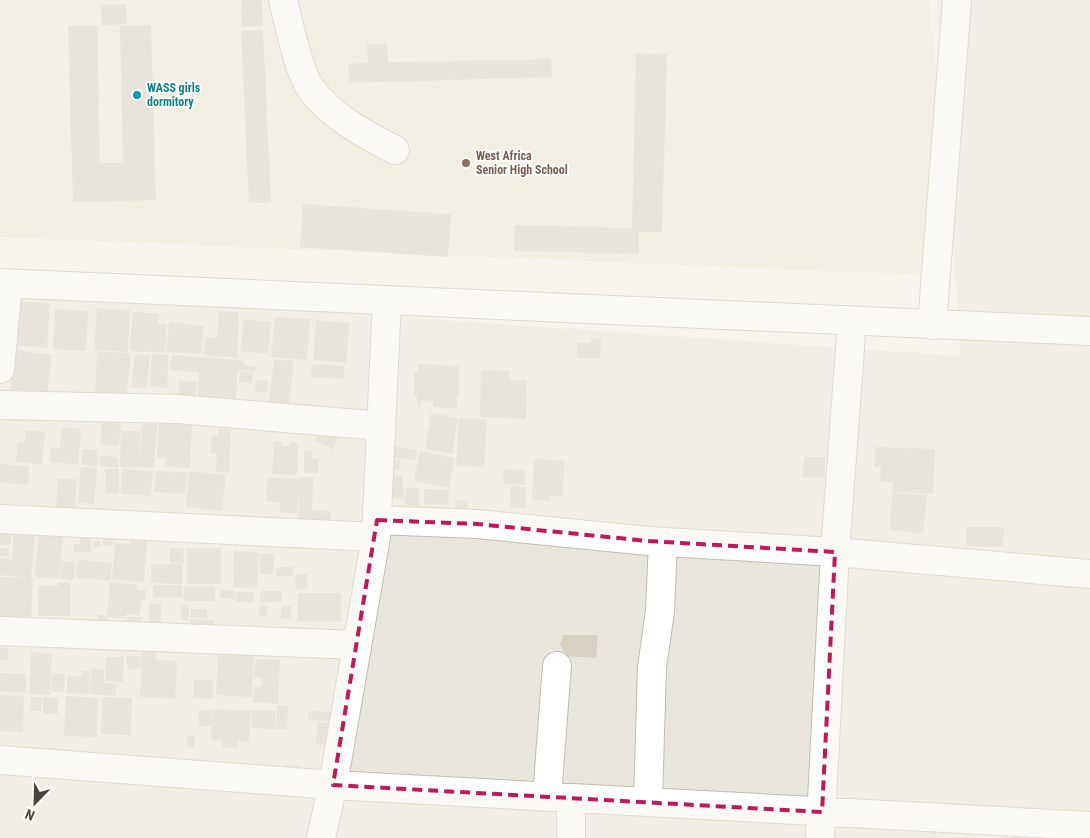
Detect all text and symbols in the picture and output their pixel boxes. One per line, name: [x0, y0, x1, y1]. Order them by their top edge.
place label: WASS girls dormitory: [147, 81, 201, 109]
marker: WASS girls dormitory: [131, 89, 143, 101]
place label: West Africa Senior High School: [476, 149, 568, 177]
marker: West Africa Senior High School: [460, 157, 472, 169]
north arrow: [10, 778, 60, 828]
text: N: [23, 806, 37, 824]

